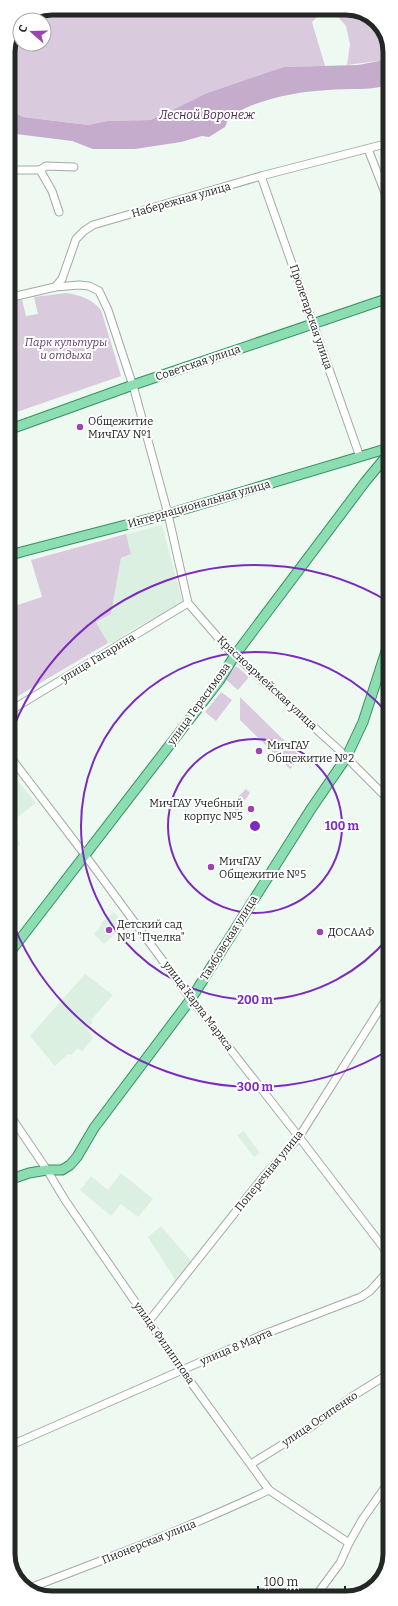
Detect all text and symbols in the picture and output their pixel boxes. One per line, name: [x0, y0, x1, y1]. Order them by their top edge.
north arrow: [12, 12, 52, 52]
text: С: [16, 23, 30, 34]
water label: Лесной Воронеж: [158, 108, 255, 122]
street label: Набережная улица: [130, 180, 232, 220]
street label: Пролетарская улица: [287, 263, 335, 371]
park label: Парк культуры и отдыха: [25, 336, 107, 362]
street label: Советская улица: [154, 342, 242, 384]
place label: Общежитие МичГАУ №1: [88, 415, 153, 441]
marker: Общежитие МичГАУ №1: [75, 422, 85, 432]
street label: Интернациональная улица: [126, 477, 272, 531]
street label: улица Гагарина: [58, 631, 137, 686]
street label: Красноармейская улица: [214, 633, 320, 733]
street label: улица Герасимова: [164, 660, 233, 748]
place label: МичГАУ Общежитие №2: [267, 739, 354, 765]
marker: МичГАУ Общежитие №2: [254, 746, 264, 756]
place label: МичГАУ Учебный корпус №5: [149, 797, 243, 823]
marker: МичГАУ Учебный корпус №5: [246, 804, 256, 814]
centre of rings: [248, 819, 262, 833]
text: 100 m: [325, 819, 360, 833]
place label: МичГАУ Общежитие №5: [219, 855, 306, 881]
marker: МичГАУ Общежитие №5: [206, 862, 216, 872]
street label: Тамбовская улица: [198, 893, 260, 983]
place label: Детский сад №1 "Пчелка": [117, 918, 185, 944]
marker: Детский сад №1 "Пчелка": [104, 925, 114, 935]
place label: ДОСААФ: [328, 926, 375, 939]
marker: ДОСААФ: [315, 927, 325, 937]
street label: улица Карла Маркса: [159, 958, 236, 1053]
text: 200 m: [237, 993, 273, 1007]
text: 300 m: [237, 1080, 273, 1094]
street label: Поперечная улица: [232, 1128, 306, 1214]
street label: улица Филиппова: [130, 1299, 197, 1387]
street label: улица 8 Марта: [197, 1326, 274, 1368]
street label: улица Осипенко: [279, 1389, 360, 1450]
street label: Пионерская улица: [100, 1517, 198, 1567]
scale bar: [258, 1568, 345, 1594]
text: 100 m: [264, 1575, 299, 1589]

